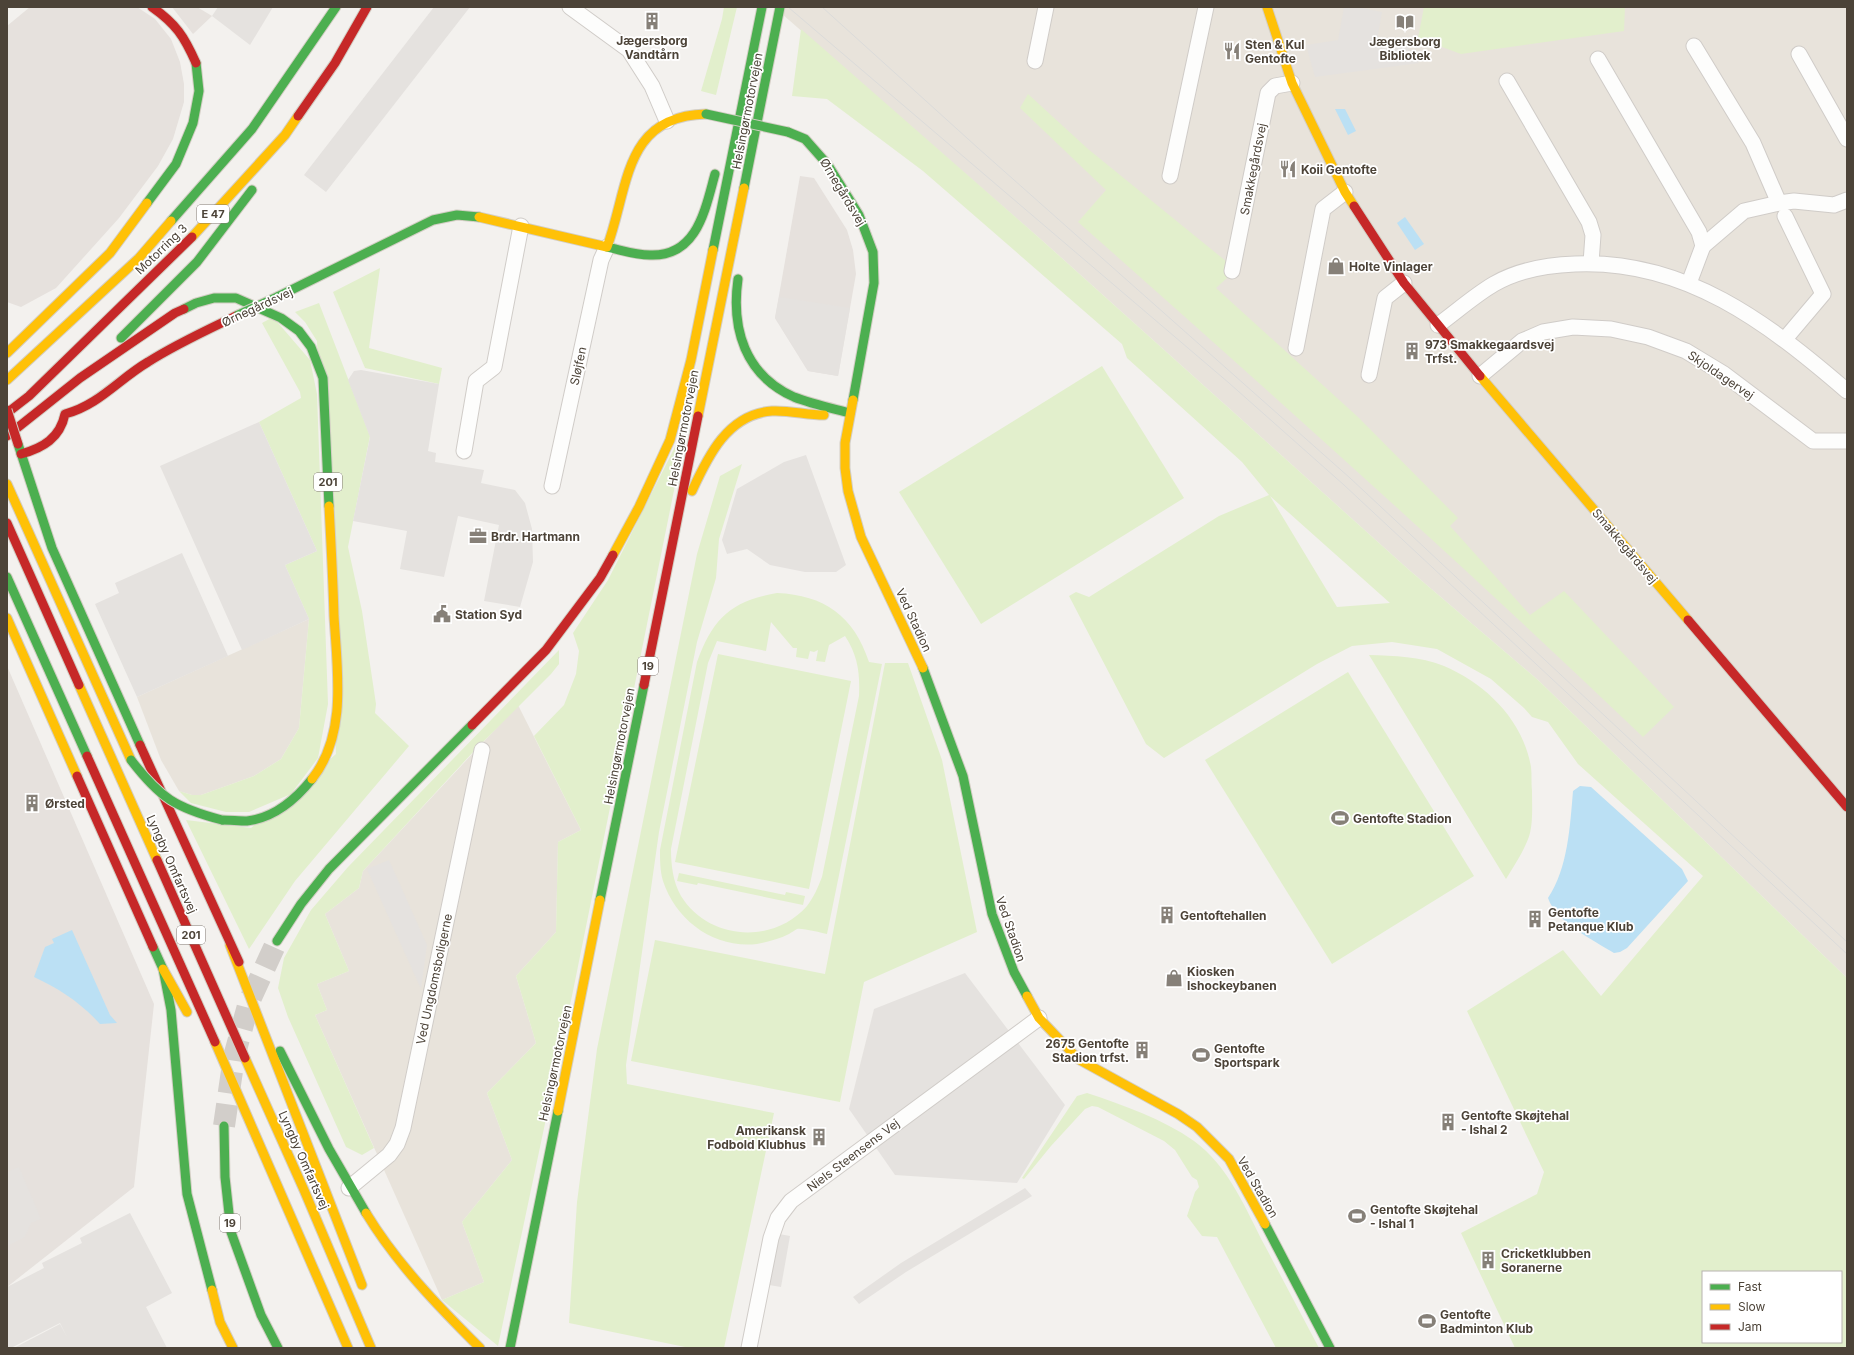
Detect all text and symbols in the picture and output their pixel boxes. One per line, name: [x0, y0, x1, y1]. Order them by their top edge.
building icon: Jægersborg Vandtårn: [642, 11, 662, 31]
library icon: Jægersborg Bibliotek: [1395, 12, 1415, 32]
place label: Jægersborg Vandtårn: [616, 33, 688, 62]
place label: Jægersborg Bibliotek: [1369, 34, 1441, 63]
place label: Sten & Kul Gentofte: [1245, 37, 1304, 66]
restaurant icon: Sten & Kul Gentofte: [1222, 41, 1242, 61]
street label: Helsingørmotorvejen: [728, 51, 766, 171]
street label: Smakkegårdsvej: [1237, 122, 1269, 216]
street label: Ørnegårdsvej: [817, 155, 869, 229]
restaurant icon: Koii Gentofte: [1278, 159, 1298, 179]
place label: Koii Gentofte: [1301, 162, 1377, 177]
road number: E 47: [197, 205, 229, 223]
street label: Motorring 3: [132, 220, 190, 278]
shop icon: Holte Vinlager: [1326, 256, 1346, 276]
place label: Holte Vinlager: [1349, 259, 1433, 274]
street label: Ørnegårdsvej: [219, 284, 295, 330]
place label: 973 Smakkegaardsvej Trfst.: [1425, 337, 1554, 366]
building icon: 973 Smakkegaardsvej Trfst.: [1402, 341, 1422, 361]
street label: Sløjfen: [567, 345, 589, 387]
street label: Skjoldagervej: [1685, 347, 1757, 403]
street label: Helsingørmotorvejen: [664, 368, 702, 488]
road number: 201: [314, 473, 342, 491]
street label: Smakkegårdsvej: [1589, 505, 1661, 587]
office icon: Brdr. Hartmann: [468, 526, 488, 546]
place label: Brdr. Hartmann: [491, 529, 580, 544]
street label: Ved Stadion: [893, 586, 935, 654]
public building icon: Station Syd: [432, 604, 452, 624]
place label: Station Syd: [455, 607, 522, 622]
road number: 19: [638, 657, 658, 675]
street label: Helsingørmotorvejen: [600, 686, 638, 806]
building icon: Ørsted: [22, 793, 42, 813]
place label: Ørsted: [45, 796, 85, 811]
sports icon: Gentofte Stadion: [1330, 808, 1350, 828]
place label: Gentofte Stadion: [1353, 811, 1452, 826]
street label: Lyngby Omfartsvej: [144, 812, 201, 916]
street label: Ved Stadion: [993, 894, 1029, 964]
building icon: Gentoftehallen: [1157, 905, 1177, 925]
place label: Gentofte Petanque Klub: [1548, 905, 1634, 934]
place label: Gentoftehallen: [1180, 908, 1267, 923]
building icon: Gentofte Petanque Klub: [1525, 909, 1545, 929]
street label: Ved Ungdomsboligerne: [413, 912, 455, 1046]
road number: 201: [177, 926, 205, 944]
place label: Kiosken Ishockeybanen: [1187, 964, 1277, 993]
shop icon: Kiosken Ishockeybanen: [1164, 968, 1184, 988]
street label: Helsingørmotorvejen: [535, 1004, 575, 1122]
place label: 2675 Gentofte Stadion trfst.: [1045, 1036, 1129, 1065]
building icon: 2675 Gentofte Stadion trfst.: [1132, 1040, 1152, 1060]
place label: Gentofte Sportspark: [1214, 1041, 1280, 1070]
sports icon: Gentofte Sportspark: [1191, 1045, 1211, 1065]
street label: Lyngby Omfartsvej: [276, 1108, 333, 1212]
place label: Gentofte Skøjtehal - Ishal 2: [1461, 1108, 1569, 1137]
building icon: Gentofte Skøjtehal - Ishal 2: [1438, 1112, 1458, 1132]
street label: Niels Steensens Vej: [804, 1115, 902, 1195]
place label: Amerikansk Fodbold Klubhus: [707, 1123, 806, 1152]
building icon: Amerikansk Fodbold Klubhus: [809, 1127, 829, 1147]
street label: Ved Stadion: [1234, 1154, 1282, 1220]
place label: Gentofte Skøjtehal - Ishal 1: [1370, 1202, 1478, 1231]
sports icon: Gentofte Skøjtehal - Ishal 1: [1347, 1206, 1367, 1226]
road number: 19: [220, 1214, 240, 1232]
place label: Cricketklubben Soranerne: [1501, 1246, 1591, 1275]
building icon: Cricketklubben Soranerne: [1478, 1250, 1498, 1270]
legend: [1702, 1271, 1842, 1343]
text: Fast: [1738, 1279, 1762, 1294]
text: Slow: [1738, 1299, 1766, 1314]
place label: Gentofte Badminton Klub: [1440, 1307, 1533, 1336]
sports icon: Gentofte Badminton Klub: [1417, 1311, 1437, 1331]
text: Jam: [1738, 1319, 1762, 1334]

